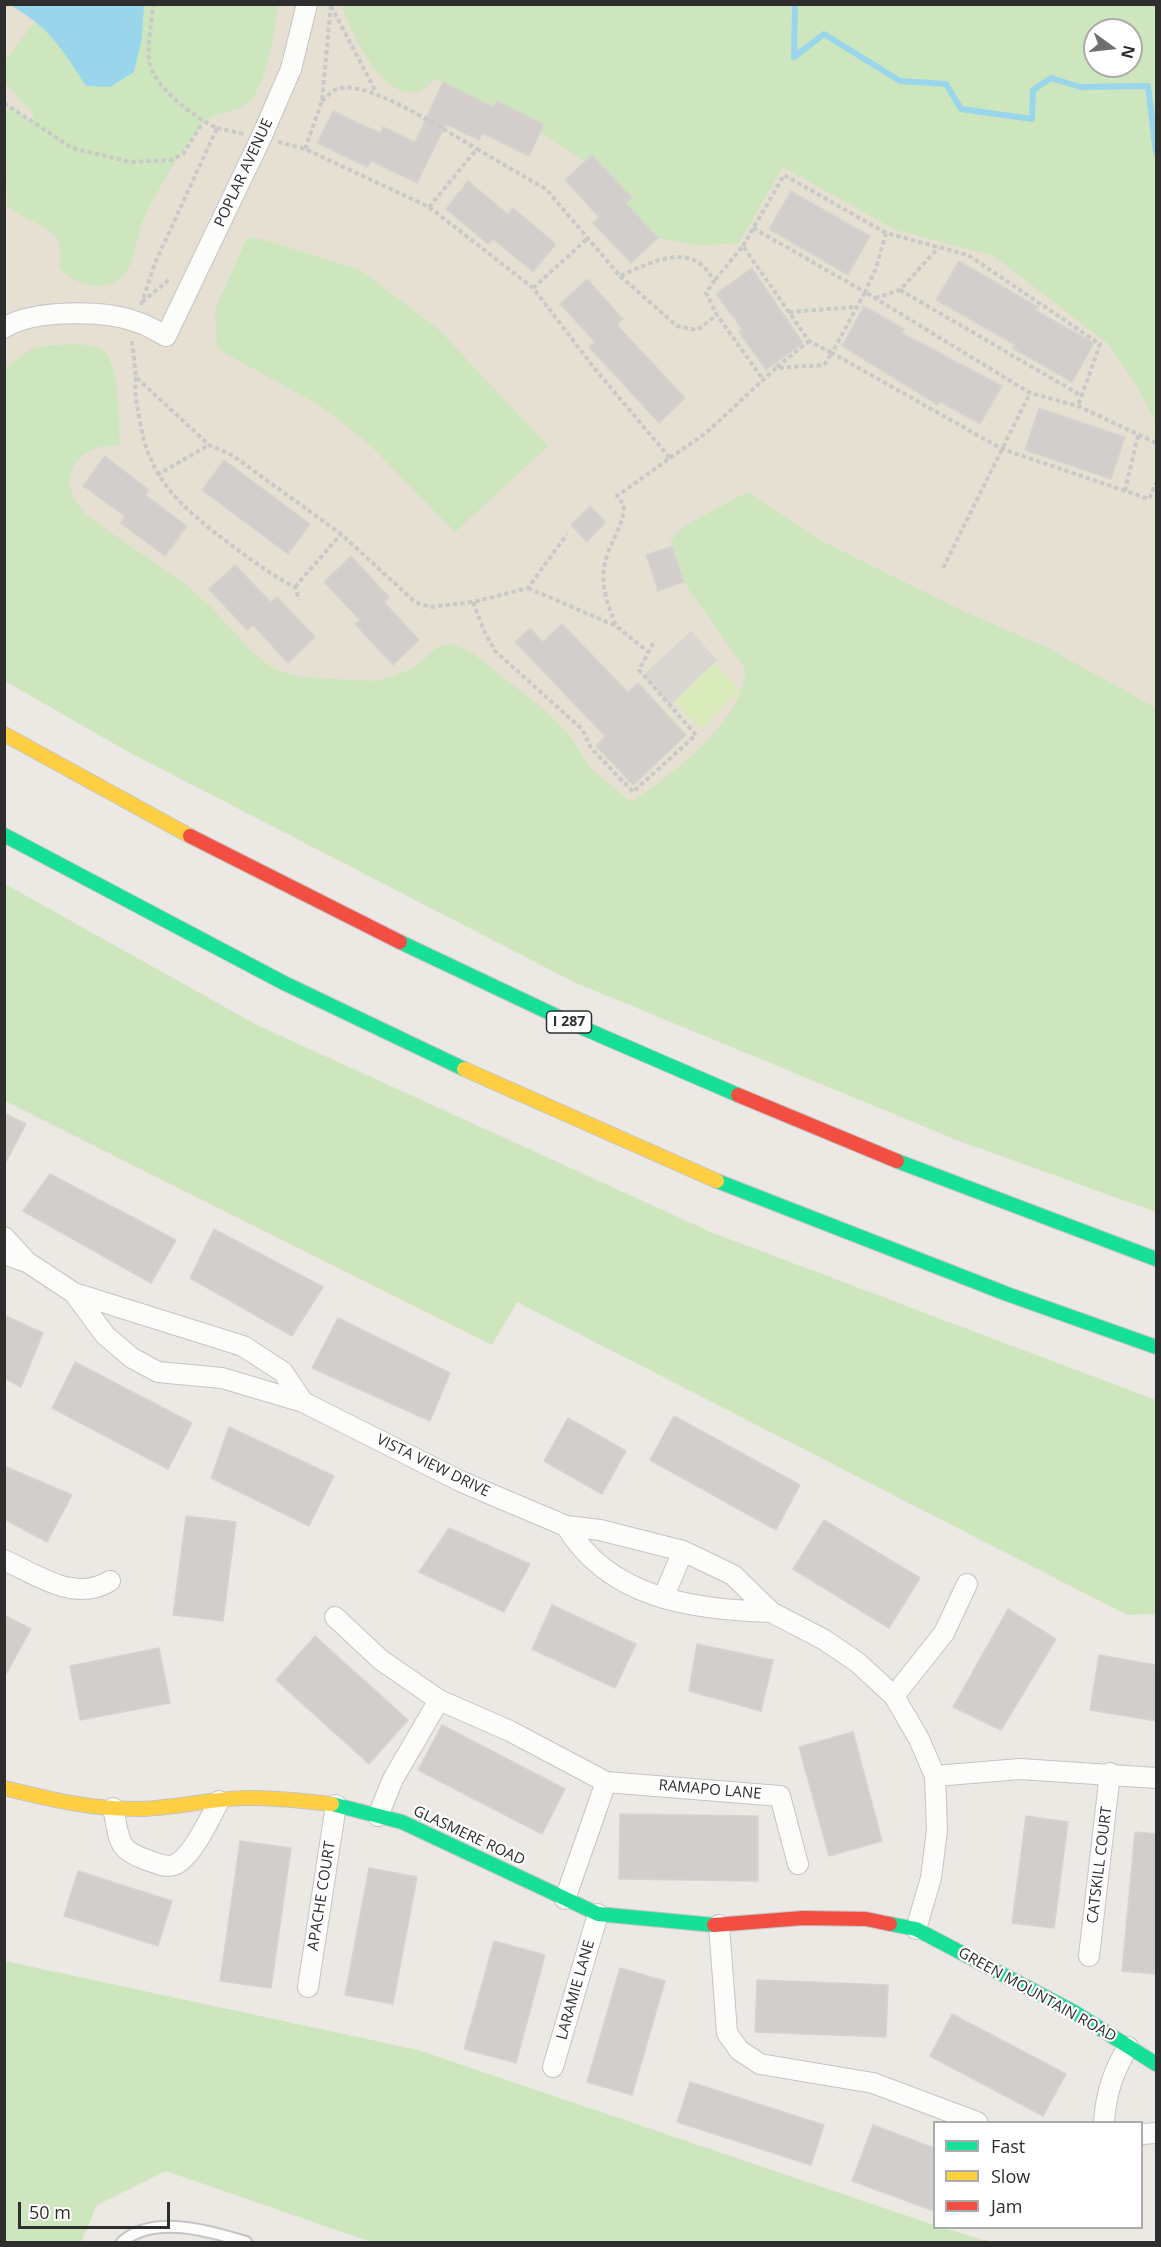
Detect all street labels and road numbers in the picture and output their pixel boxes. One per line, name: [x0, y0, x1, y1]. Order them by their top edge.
street label: POPLAR AVENUE: [211, 116, 277, 230]
road number: I 287: [546, 1011, 592, 1033]
street label: VISTA VIEW DRIVE: [373, 1431, 493, 1501]
street label: RAMAPO LANE: [658, 1777, 762, 1803]
street label: GLASMERE ROAD: [410, 1802, 528, 1870]
street label: CATSKILL COURT: [1084, 1805, 1116, 1925]
street label: APACHE COURT: [304, 1840, 340, 1952]
street label: LARAMIE LANE: [553, 1938, 599, 2042]
street label: GREEN MOUNTAIN ROAD: [955, 1944, 1119, 2046]

